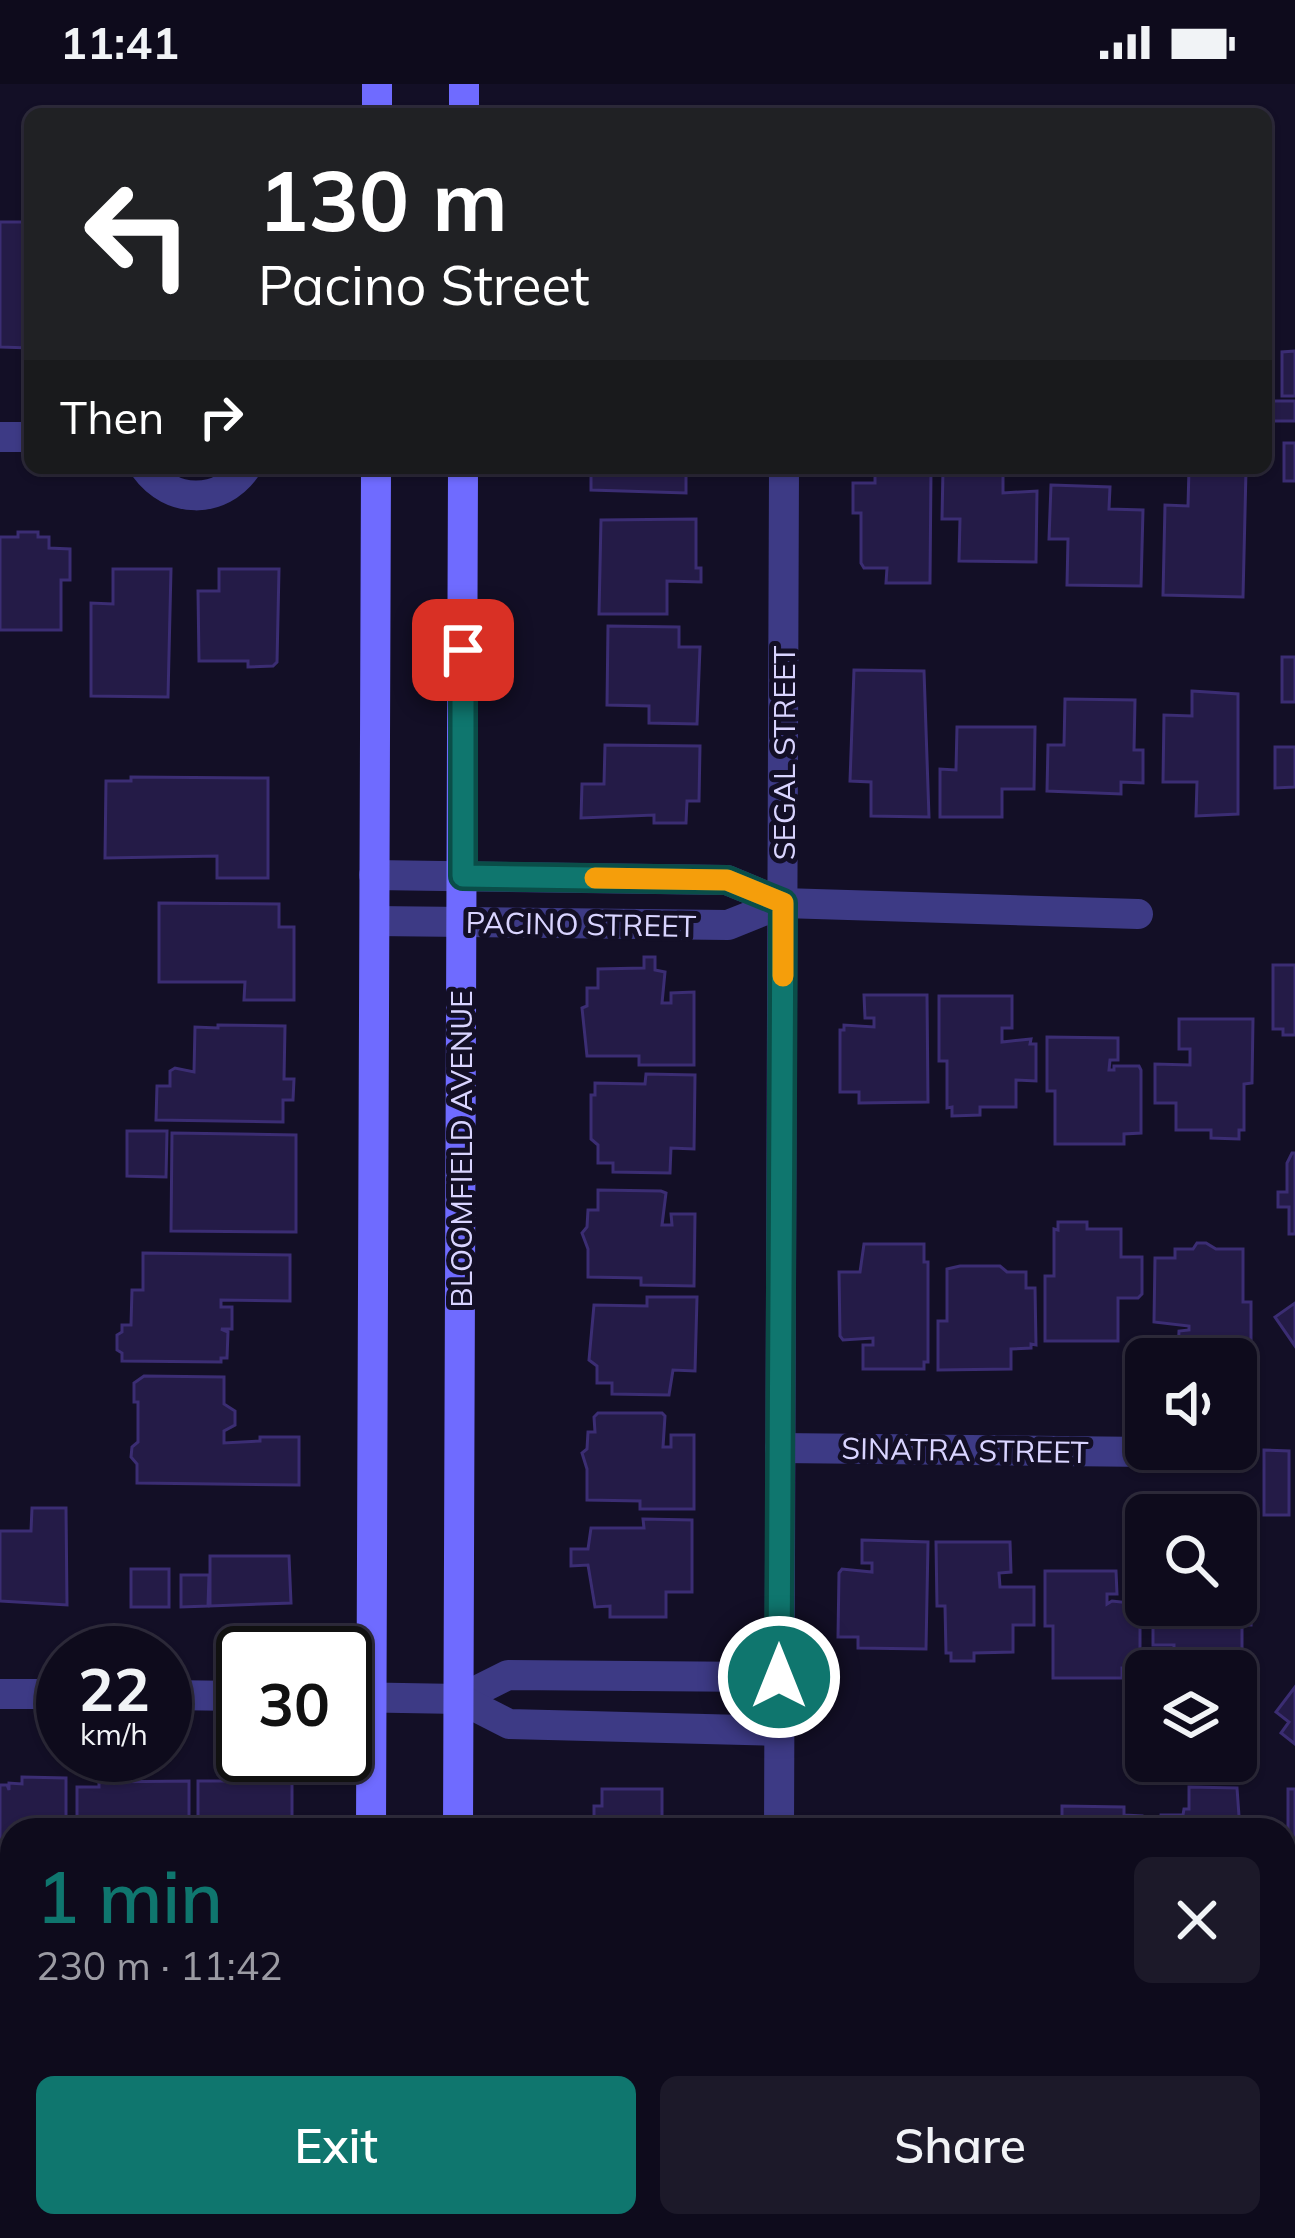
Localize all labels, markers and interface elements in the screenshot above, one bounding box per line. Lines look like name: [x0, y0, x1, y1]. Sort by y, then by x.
text: 11:41: [60, 14, 179, 70]
text: 130 m: [258, 147, 508, 252]
icon: left: [60, 156, 216, 312]
text: Pacino Street: [258, 251, 590, 319]
icon: right: [188, 384, 254, 450]
text: Then: [60, 389, 164, 445]
pin: [412, 599, 514, 701]
icon: arrive: [430, 617, 496, 683]
street label: SEGAL STREET: [765, 646, 803, 860]
street label: PACINO STREET: [465, 903, 697, 945]
street label: BLOOMFIELD AVENUE: [442, 990, 480, 1308]
map controls: [1125, 1338, 1257, 1782]
button: sound: [1125, 1338, 1257, 1470]
street label: SINATRA STREET: [841, 1429, 1089, 1471]
button: search: [1125, 1494, 1257, 1626]
position arrow: [716, 1614, 842, 1740]
speed limit sign: 30: [216, 1626, 372, 1782]
button: layers: [1125, 1650, 1257, 1782]
text: 22: [78, 1651, 150, 1726]
text: km/h: [80, 1715, 148, 1753]
text: 1 min: [36, 1851, 223, 1941]
button: close: [1134, 1857, 1260, 1983]
text: 230 m · 11:42: [36, 1941, 282, 1990]
button: Exit: [36, 2076, 636, 2214]
button: Share: [660, 2076, 1260, 2214]

